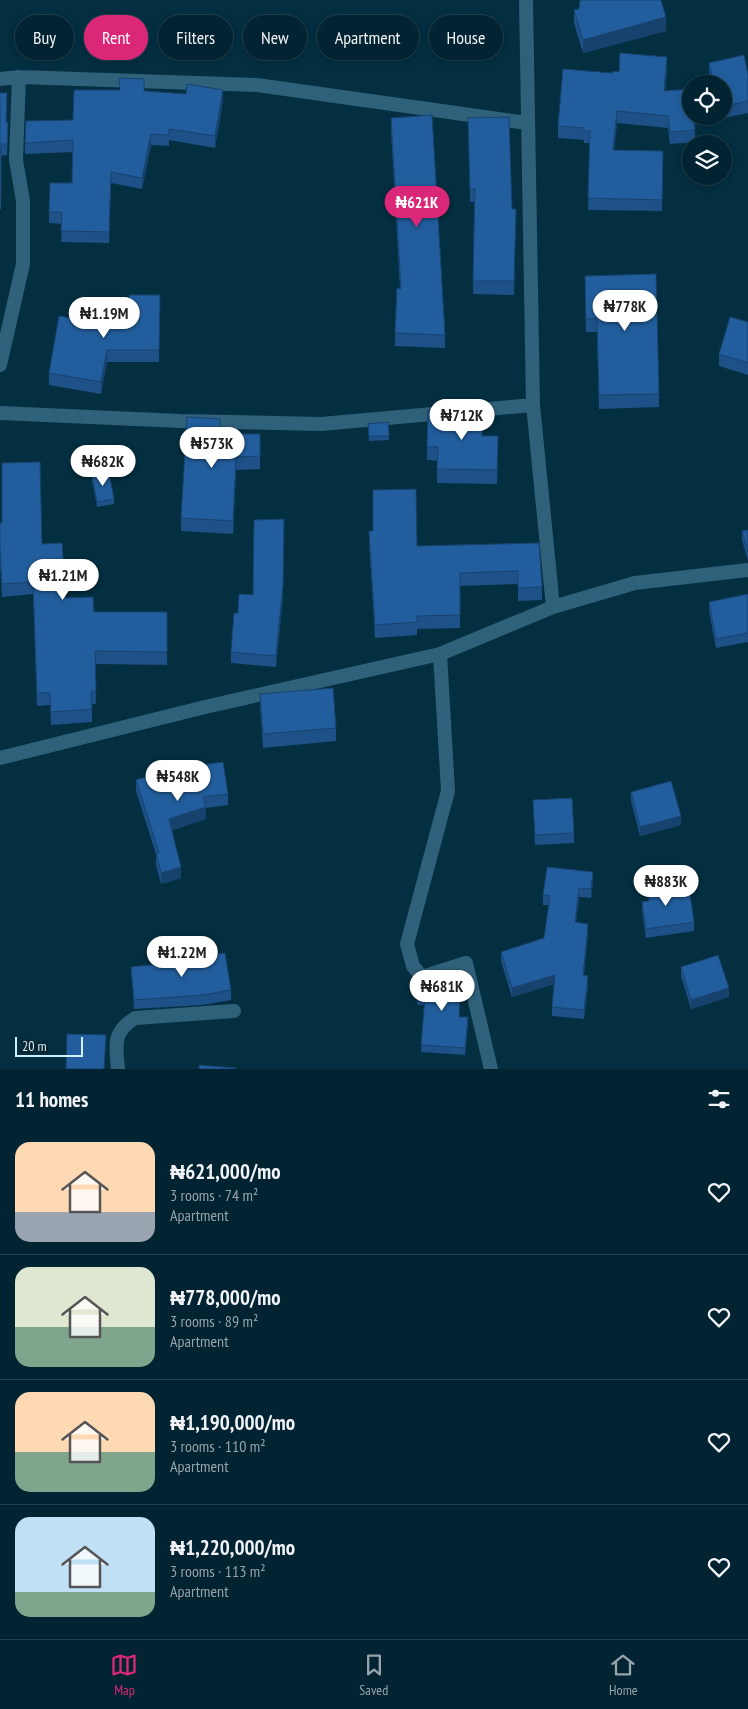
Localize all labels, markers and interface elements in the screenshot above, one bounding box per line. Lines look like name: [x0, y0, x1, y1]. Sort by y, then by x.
chip: Buy: [15, 15, 74, 60]
chip: Rent: [84, 15, 148, 60]
chip: Filters: [158, 15, 233, 60]
chip: New: [243, 15, 307, 60]
chip: Apartment: [317, 15, 419, 60]
chip: House: [429, 15, 503, 60]
map controls: [682, 75, 732, 185]
button: locate: [682, 75, 732, 125]
button: layers: [682, 135, 732, 185]
pin: ₦621K: [382, 186, 452, 228]
text: ₦621K: [396, 192, 438, 212]
pin: ₦778K: [590, 290, 660, 332]
pin: ₦1.19M: [63, 296, 145, 339]
text: ₦778K: [604, 296, 646, 316]
text: ₦1.19M: [80, 303, 128, 323]
pin: ₦712K: [427, 398, 497, 441]
text: ₦712K: [441, 405, 483, 425]
pin: ₦573K: [177, 426, 247, 469]
text: ₦573K: [191, 433, 233, 453]
pin: ₦682K: [68, 444, 138, 487]
text: ₦682K: [82, 451, 124, 471]
pin: ₦1.21M: [22, 558, 104, 601]
text: ₦1.21M: [39, 565, 87, 585]
pin: ₦548K: [143, 760, 213, 802]
text: ₦548K: [157, 766, 199, 786]
pin: ₦883K: [631, 864, 701, 907]
text: ₦883K: [645, 871, 687, 891]
pin: ₦1.22M: [141, 936, 223, 978]
text: ₦1.22M: [158, 942, 206, 962]
pin: ₦681K: [407, 970, 477, 1012]
text: ₦681K: [421, 976, 463, 996]
scale bar: [15, 1034, 82, 1057]
text: 20 m: [22, 1037, 47, 1055]
icon: filters: [705, 1085, 733, 1113]
text: 11 homes: [15, 1086, 88, 1113]
text: ₦621,000/mo: [170, 1158, 281, 1185]
icon: home: [55, 1162, 115, 1222]
icon: heart: [705, 1178, 733, 1206]
text: 3 rooms · 74 m²: [170, 1185, 258, 1205]
text: Apartment: [170, 1205, 229, 1225]
text: ₦778,000/mo: [170, 1284, 281, 1311]
icon: home: [55, 1287, 115, 1347]
icon: heart: [705, 1303, 733, 1331]
text: 3 rooms · 89 m²: [170, 1311, 258, 1331]
text: Apartment: [170, 1331, 229, 1351]
text: ₦1,190,000/mo: [170, 1409, 295, 1436]
icon: home: [55, 1412, 115, 1472]
icon: heart: [705, 1428, 733, 1456]
text: 3 rooms · 110 m²: [170, 1436, 266, 1456]
text: Apartment: [170, 1456, 229, 1476]
text: ₦1,220,000/mo: [170, 1534, 295, 1561]
icon: home: [55, 1537, 115, 1597]
icon: heart: [705, 1553, 733, 1581]
text: 3 rooms · 113 m²: [170, 1561, 266, 1581]
text: Apartment: [170, 1581, 229, 1601]
tab: Map: [110, 1651, 138, 1699]
tab: Saved: [359, 1651, 388, 1699]
tab: Home: [609, 1651, 638, 1699]

